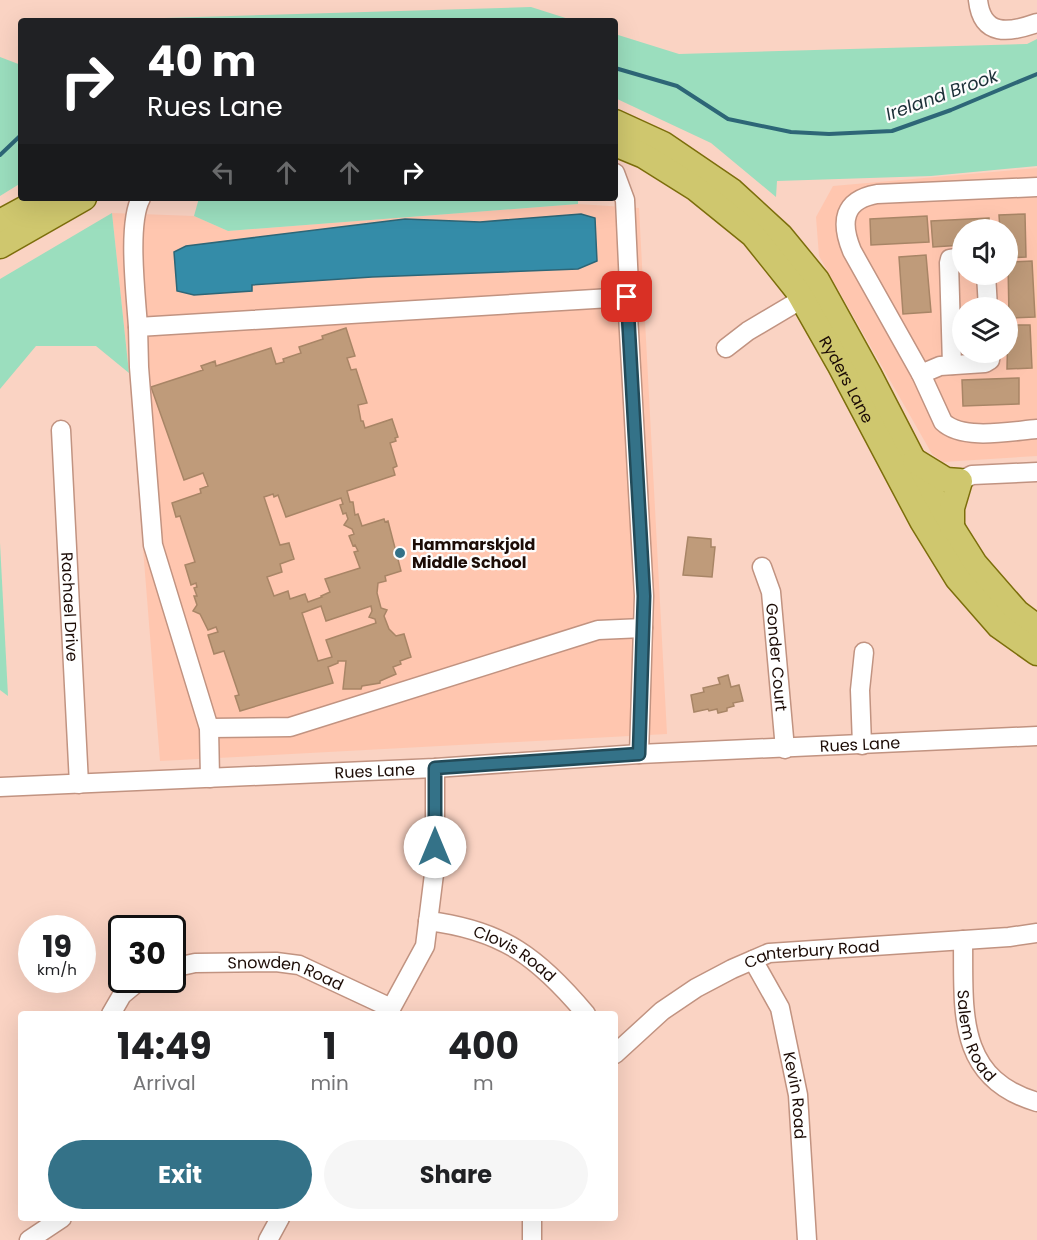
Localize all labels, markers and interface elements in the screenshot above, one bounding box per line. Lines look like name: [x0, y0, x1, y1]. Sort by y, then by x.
text: 40 m: [147, 32, 256, 91]
icon: right: [48, 42, 126, 120]
water label: Ireland Brook: [882, 62, 1002, 126]
text: Rues Lane: [147, 88, 283, 125]
icon: left: [207, 156, 240, 189]
icon: ahead: [270, 156, 303, 189]
icon: ahead: [333, 156, 366, 189]
icon: right: [396, 156, 429, 189]
map controls: [952, 219, 1018, 363]
button: sound: [952, 219, 1018, 285]
pin: [601, 271, 652, 322]
icon: arrive: [610, 280, 643, 313]
button: layers: [952, 297, 1018, 363]
street label: Ryders Lane: [813, 332, 879, 427]
place label: Hammarskjold Middle School: [412, 533, 535, 574]
marker: Hammarskjold Middle School: [393, 546, 407, 560]
street label: Rachael Drive: [55, 551, 84, 662]
street label: Gonder Court: [760, 602, 793, 712]
street label: Rues Lane: [819, 731, 901, 758]
street label: Rues Lane: [334, 758, 415, 784]
position arrow: [403, 815, 467, 879]
speed limit sign: 30: [108, 915, 186, 993]
street label: Clovis Road: [470, 920, 561, 987]
text: 19: [42, 925, 72, 968]
street label: Canterbury Road: [740, 935, 880, 974]
street label: Snowden Road: [227, 951, 347, 996]
text: km/h: [37, 959, 77, 980]
street label: Salem Road: [951, 989, 1001, 1087]
text: 14:49: [117, 1021, 212, 1072]
text: 1: [323, 1021, 336, 1072]
text: 400: [448, 1021, 519, 1072]
street label: Kevin Road: [777, 1049, 812, 1140]
text: Arrival: [133, 1069, 196, 1097]
text: min: [311, 1069, 349, 1097]
text: m: [473, 1069, 494, 1097]
button: Exit: [48, 1140, 312, 1209]
button: Share: [324, 1140, 588, 1209]

